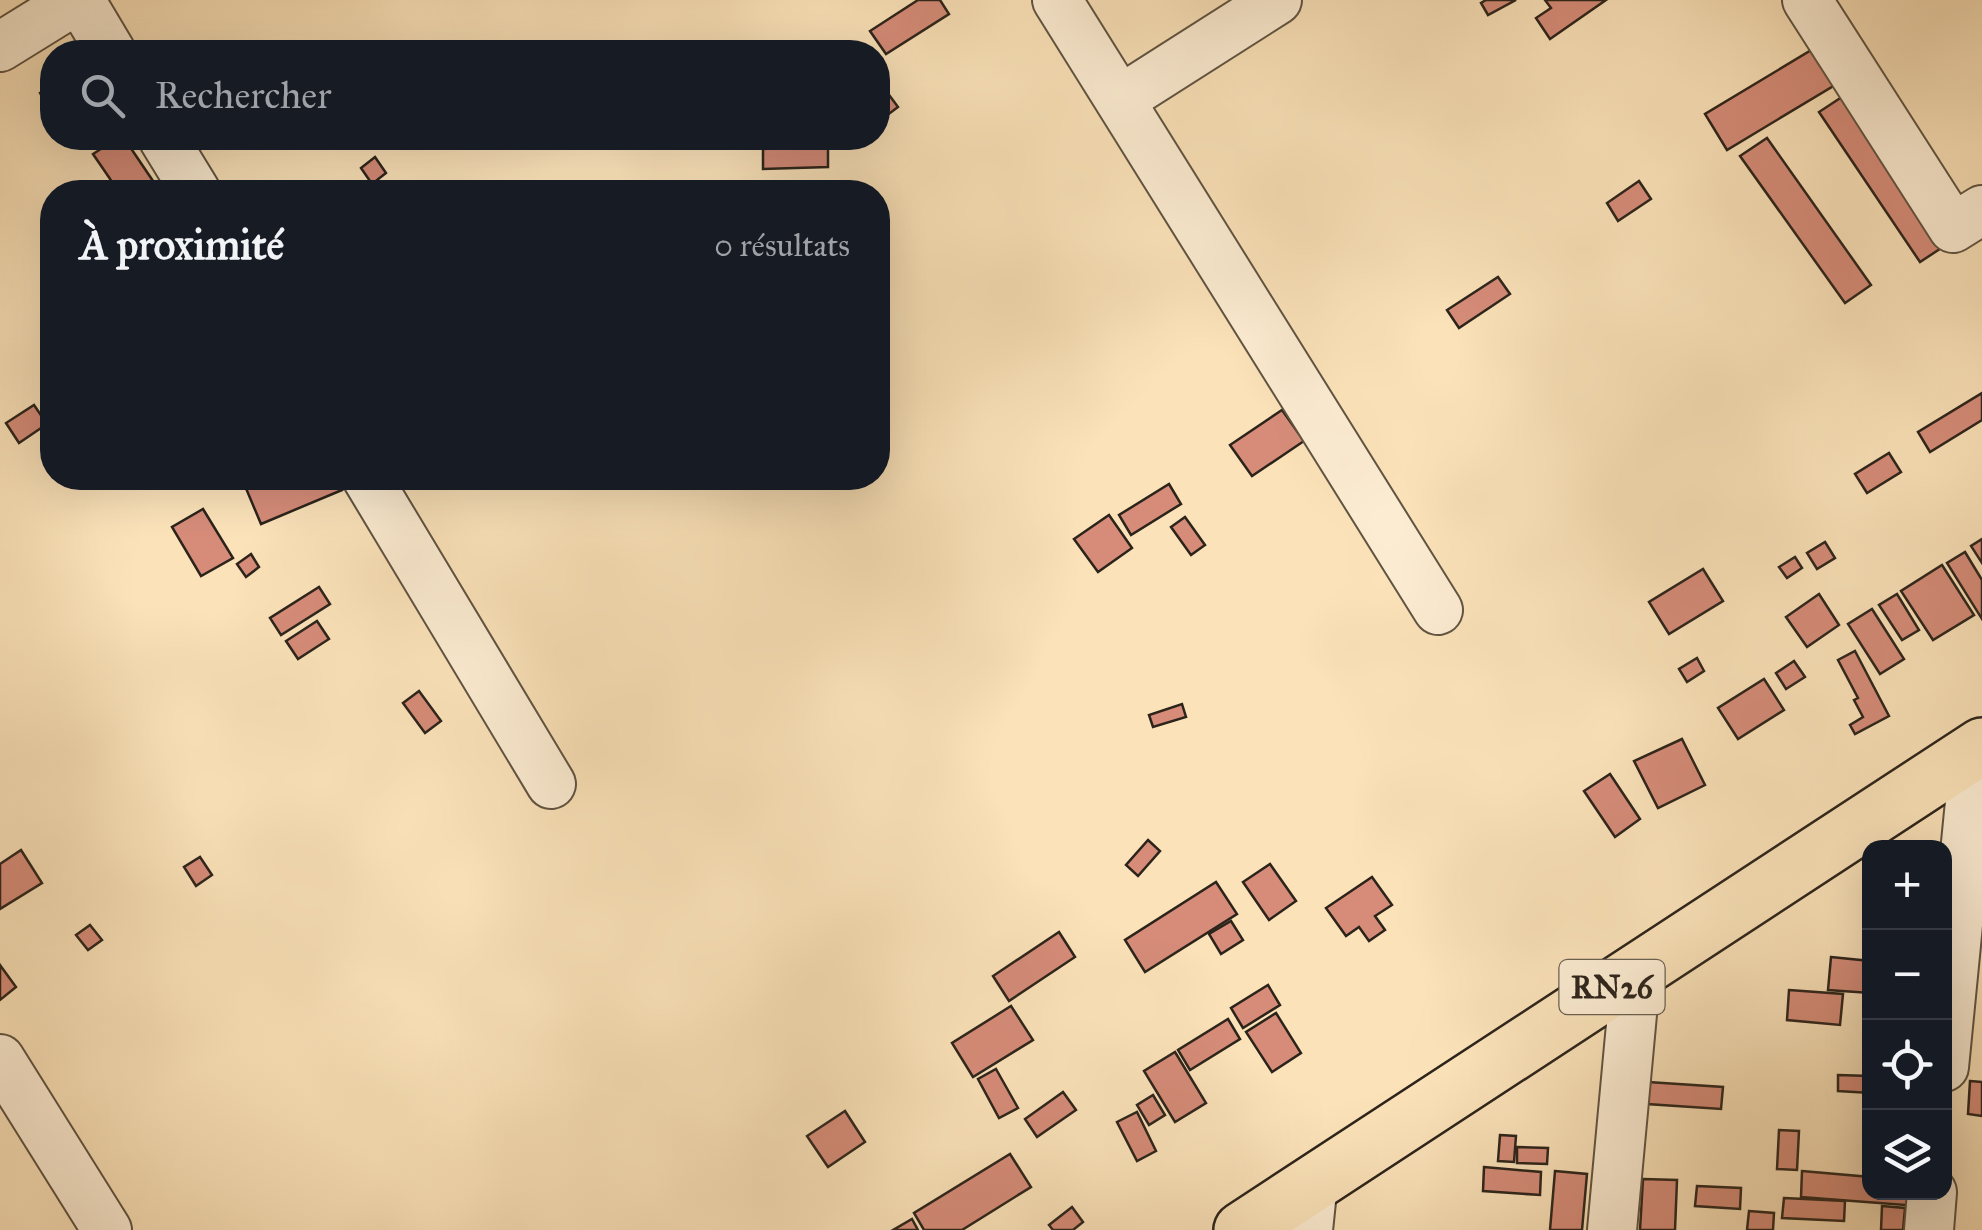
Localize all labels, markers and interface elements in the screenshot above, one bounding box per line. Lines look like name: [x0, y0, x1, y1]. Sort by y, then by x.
search box: [40, 40, 890, 150]
icon: search: [75, 68, 130, 123]
text: Rechercher: [155, 72, 331, 118]
text: À proximité: [80, 219, 284, 271]
text: 0 résultats: [714, 226, 850, 265]
map controls: [1862, 840, 1952, 1200]
button: +: [1862, 840, 1952, 930]
button: −: [1862, 930, 1952, 1020]
road number: RN26: [1560, 960, 1664, 1014]
button: locate: [1862, 1020, 1952, 1110]
button: layers: [1862, 1110, 1952, 1200]

